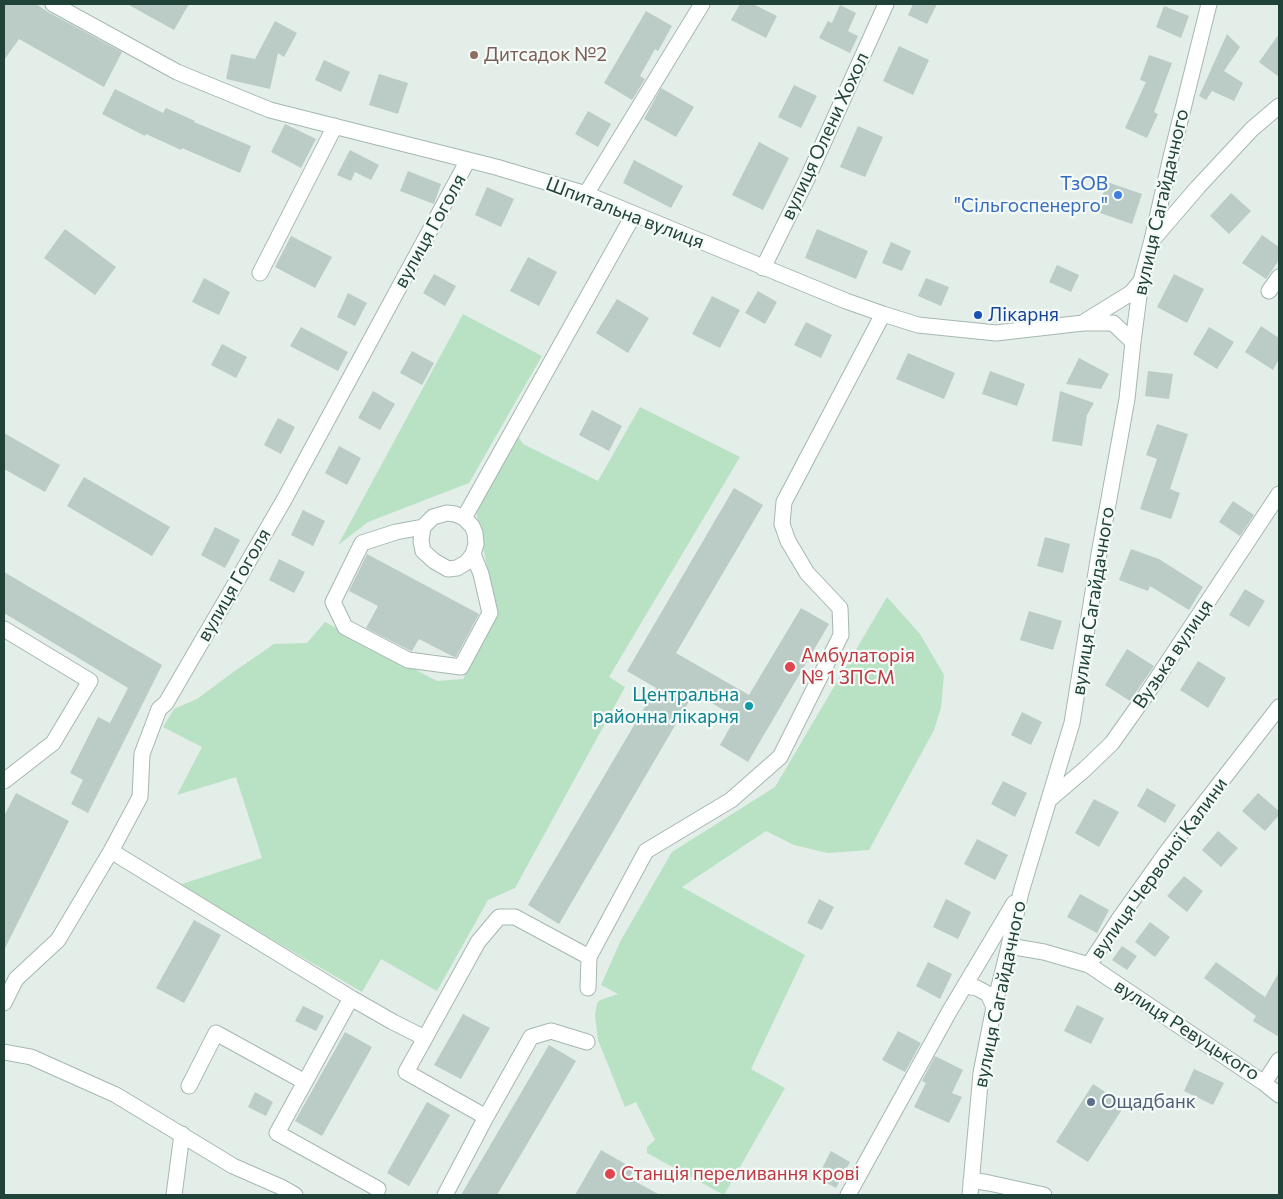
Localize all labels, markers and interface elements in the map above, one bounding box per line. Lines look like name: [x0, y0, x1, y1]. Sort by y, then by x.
place label: Дитсадок №2: [484, 44, 607, 66]
marker: Дитсадок №2: [468, 49, 480, 61]
street label: вулиця Олени Хохол: [776, 49, 874, 223]
street label: вулиця Сагайдачного: [1128, 107, 1194, 297]
street label: вулиця Гоголя: [389, 170, 471, 292]
street label: Шпитальна вулиця: [543, 172, 707, 254]
place label: ТзОВ "Сільгоспенерго": [954, 173, 1108, 217]
marker: ТзОВ "Сільгоспенерго": [1112, 189, 1124, 201]
place label: Лікарня: [988, 304, 1059, 326]
marker: Лікарня: [972, 309, 984, 321]
street label: вулиця Сагайдачного: [1067, 505, 1119, 697]
street label: вулиця Гоголя: [192, 524, 276, 646]
street label: Вузька вулиця: [1128, 595, 1218, 713]
place label: Амбулаторія № 1 ЗПСМ: [801, 645, 915, 689]
marker: Амбулаторія № 1 ЗПСМ: [783, 660, 797, 674]
place label: Центральна районна лікарня: [593, 684, 739, 728]
marker: Центральна районна лікарня: [743, 700, 755, 712]
street label: вулиця Червоної Калини: [1086, 773, 1232, 963]
street label: вулиця Сагайдачного: [969, 898, 1031, 1090]
street label: вулиця Ревуцького: [1110, 975, 1264, 1085]
place label: Ощадбанк: [1101, 1091, 1196, 1113]
marker: Ощадбанк: [1085, 1096, 1097, 1108]
place label: Станція переливання крові: [621, 1163, 860, 1185]
marker: Станція переливання крові: [603, 1167, 617, 1181]

